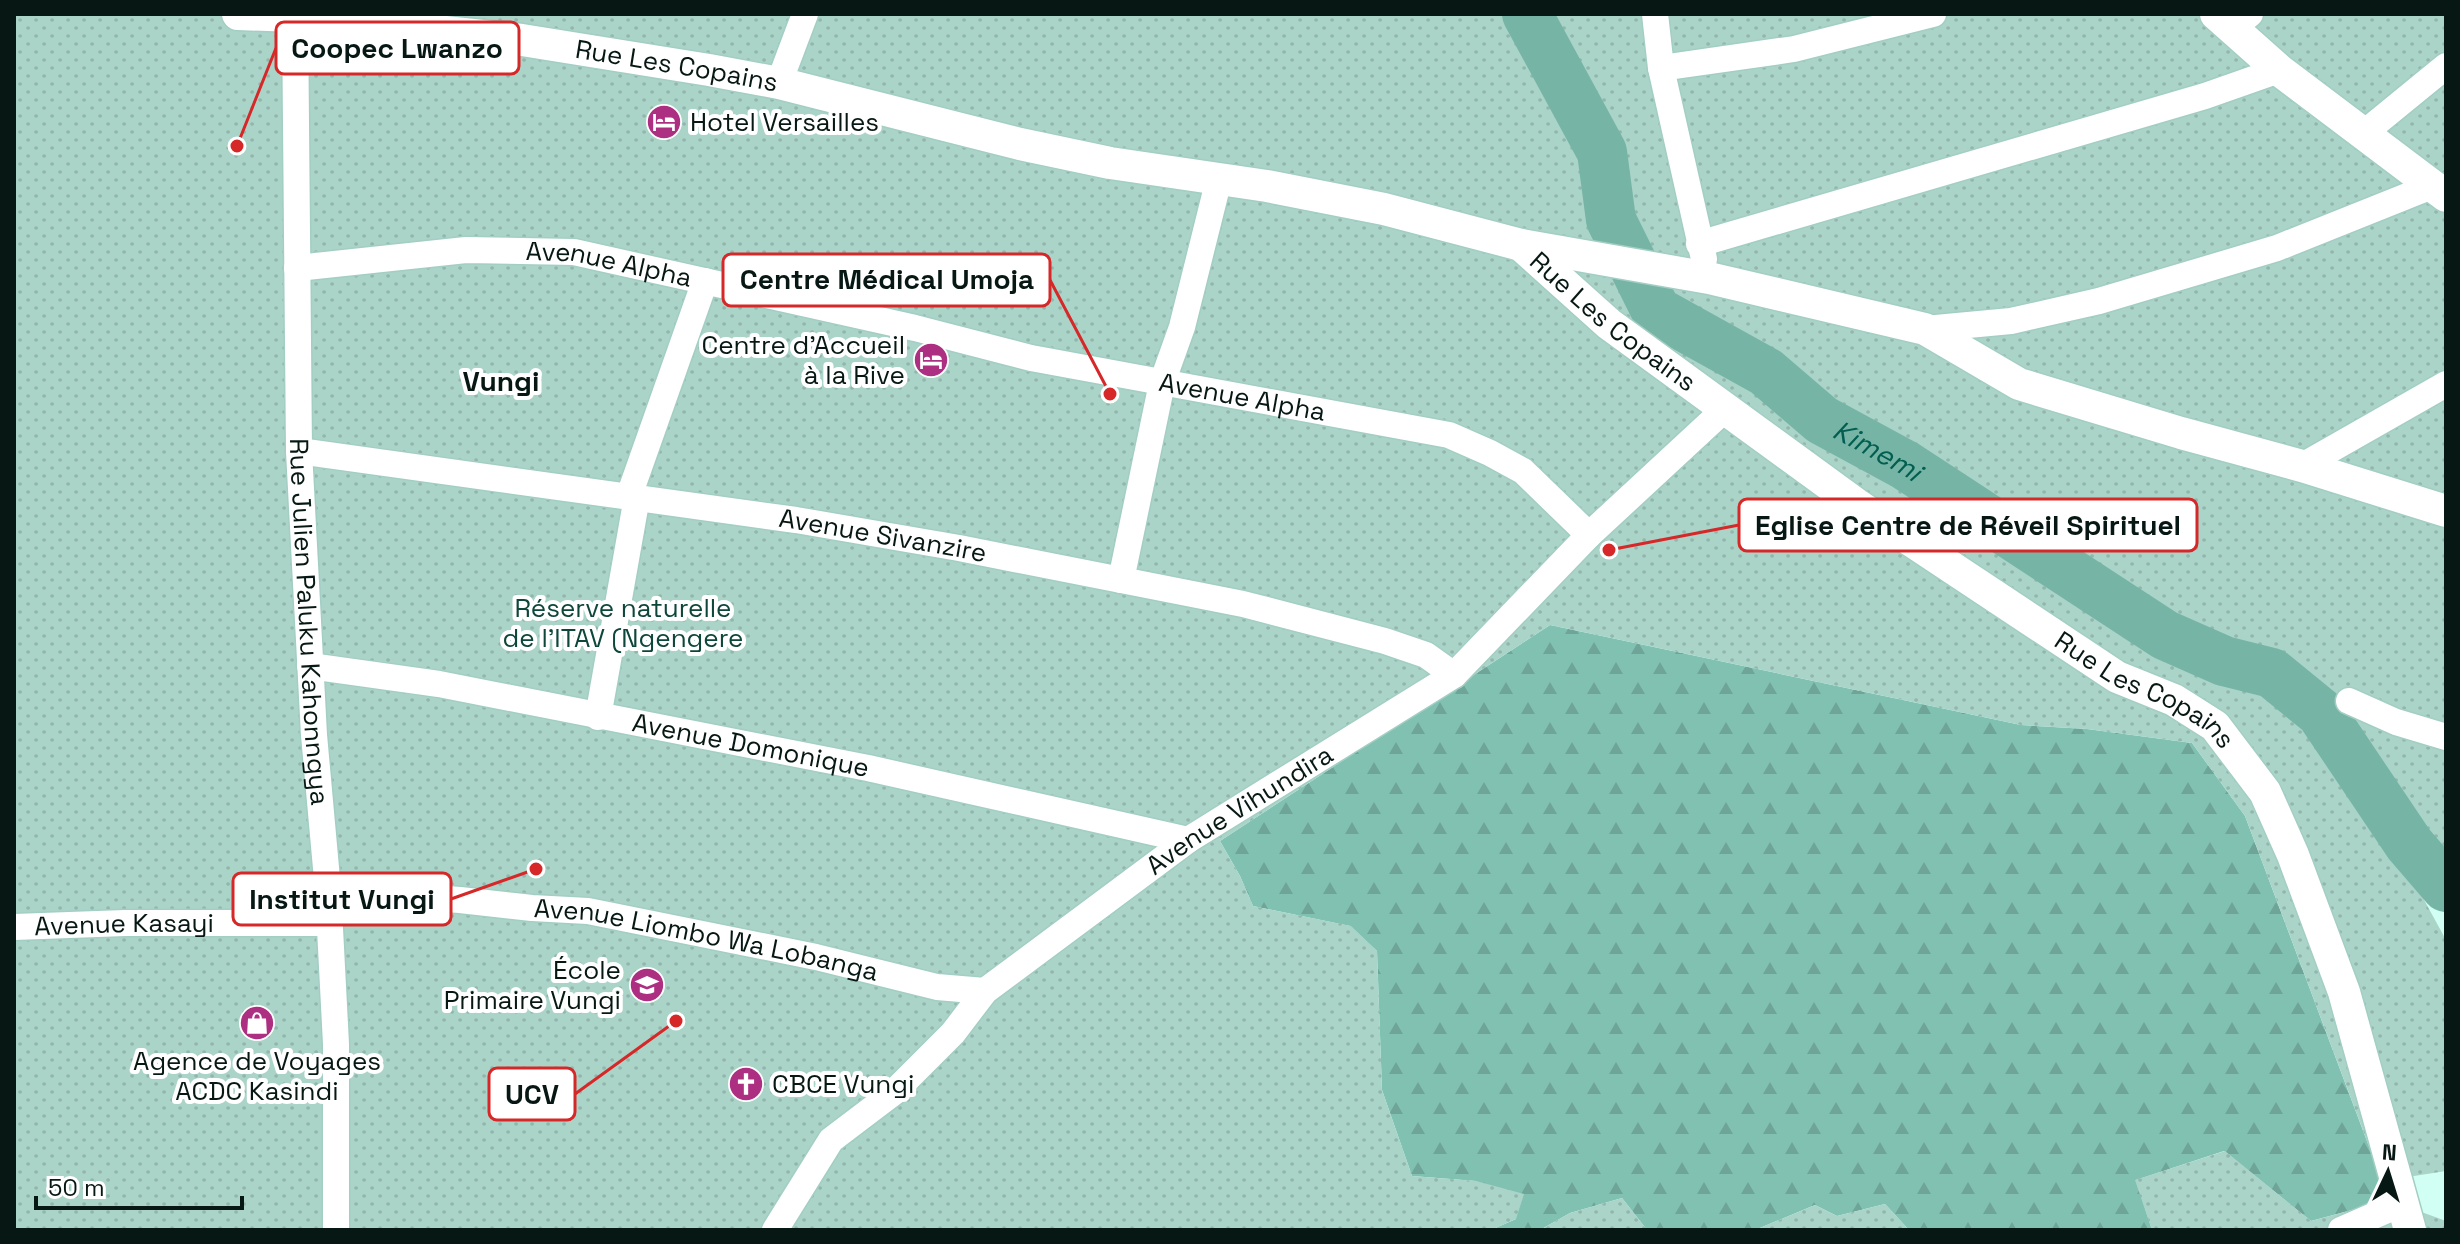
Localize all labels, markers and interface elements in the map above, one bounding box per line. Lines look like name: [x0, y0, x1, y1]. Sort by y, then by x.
callout: Coopec Lwanzo: [276, 22, 519, 74]
text: Coopec Lwanzo: [291, 30, 503, 66]
street label: Rue Les Copains: [573, 32, 781, 99]
hotel icon: Hotel Versailles: [645, 103, 683, 141]
place label: Hotel Versailles: [690, 105, 879, 139]
street label: Avenue Alpha: [525, 234, 695, 295]
street label: Rue Les Copains: [1523, 244, 1703, 399]
callout: Centre Médical Umoja: [723, 254, 1050, 306]
text: Centre Médical Umoja: [740, 261, 1034, 297]
place label: Centre d'Accueil à la Rive: [701, 328, 905, 392]
hotel icon: Centre d'Accueil à la Rive: [912, 341, 950, 379]
district label: Vungi: [463, 363, 539, 399]
street label: Avenue Alpha: [1156, 365, 1328, 429]
water label: Kimemi: [1827, 412, 1931, 491]
street label: Rue Julien Paluku Kahonngya: [282, 438, 337, 807]
callout: Eglise Centre de Réveil Spirituel: [1739, 499, 2197, 551]
street label: Avenue Sivanzire: [777, 501, 990, 570]
text: Eglise Centre de Réveil Spirituel: [1755, 507, 2181, 543]
park label: Réserve naturelle de l'ITAV (Ngengere: [503, 591, 743, 655]
street label: Rue Les Copains: [2048, 623, 2243, 755]
street label: Avenue Domonique: [629, 705, 872, 785]
street label: Avenue Vihundira: [1139, 737, 1339, 882]
callout: Institut Vungi: [233, 873, 451, 925]
text: Institut Vungi: [249, 881, 435, 917]
street label: Avenue Liombo Wa Lobanga: [533, 891, 882, 989]
street label: Avenue Kasayi: [33, 906, 214, 943]
place label: École Primaire Vungi: [444, 953, 621, 1017]
school or university icon: École Primaire Vungi: [628, 966, 666, 1004]
shop icon: Agence de Voyages ACDC Kasindi: [238, 1004, 276, 1042]
place label: Agence de Voyages ACDC Kasindi: [133, 1044, 381, 1108]
church icon: CBCE Vungi: [727, 1065, 765, 1103]
place label: CBCE Vungi: [772, 1067, 914, 1101]
callout: UCV: [489, 1068, 575, 1120]
text: UCV: [505, 1076, 559, 1112]
north arrow: [2348, 1132, 2428, 1212]
text: N: [2381, 1138, 2398, 1167]
scale bar: [36, 1160, 242, 1210]
text: 50 m: [48, 1172, 105, 1203]

